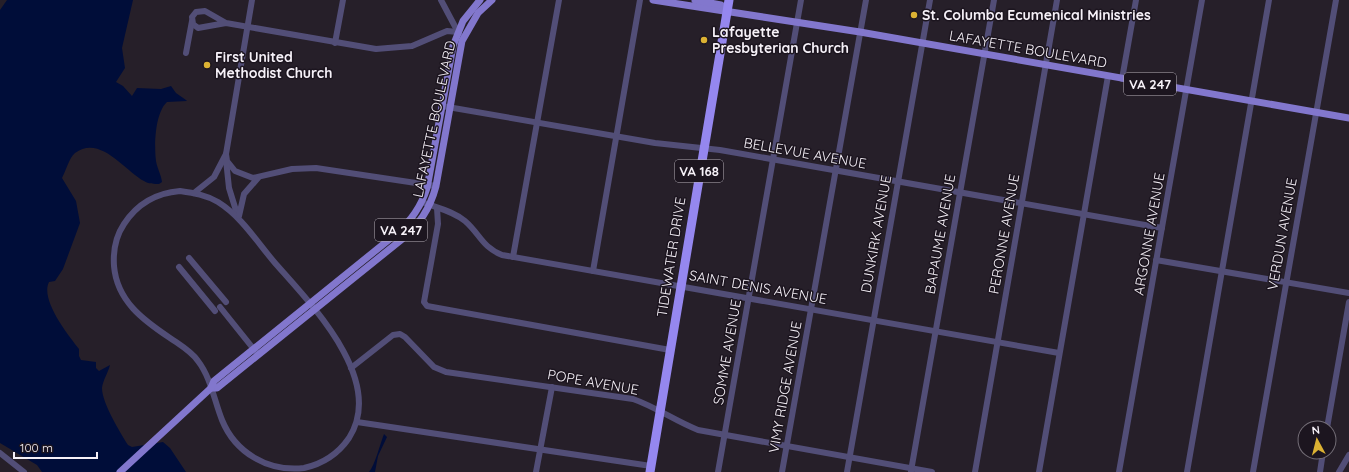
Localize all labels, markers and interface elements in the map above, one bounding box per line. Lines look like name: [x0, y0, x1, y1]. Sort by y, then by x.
place label: St. Columba Ecumenical Ministries: [922, 6, 1151, 24]
marker: St. Columba Ecumenical Ministries: [909, 10, 919, 20]
place label: Lafayette Presbyterian Church: [712, 23, 849, 57]
street label: LAFAYETTE BOULEVARD: [948, 26, 1108, 72]
marker: Lafayette Presbyterian Church: [699, 35, 709, 45]
street label: LAFAYETTE BOULEVARD: [409, 39, 459, 199]
place label: First United Methodist Church: [215, 48, 332, 82]
marker: First United Methodist Church: [202, 60, 212, 70]
road number: VA 247: [1124, 73, 1176, 95]
street label: BELLEVUE AVENUE: [742, 133, 868, 173]
road number: VA 168: [675, 160, 723, 182]
street label: ARGONNE AVENUE: [1129, 171, 1169, 297]
street label: BAPAUME AVENUE: [921, 173, 959, 295]
street label: PERONNE AVENUE: [985, 173, 1023, 295]
street label: DUNKIRK AVENUE: [857, 174, 895, 294]
street label: VERDUN AVENUE: [1263, 176, 1301, 292]
street label: TIDEWATER DRIVE: [653, 196, 689, 318]
road number: VA 247: [375, 219, 427, 241]
street label: SAINT DENIS AVENUE: [688, 266, 828, 308]
street label: SOMME AVENUE: [709, 298, 745, 406]
street label: VIMY RIDGE AVENUE: [765, 320, 805, 454]
street label: POPE AVENUE: [546, 365, 640, 399]
north arrow: [1297, 420, 1337, 460]
text: N: [1311, 423, 1321, 438]
scale bar: [14, 434, 97, 460]
text: 100 m: [20, 440, 53, 455]

